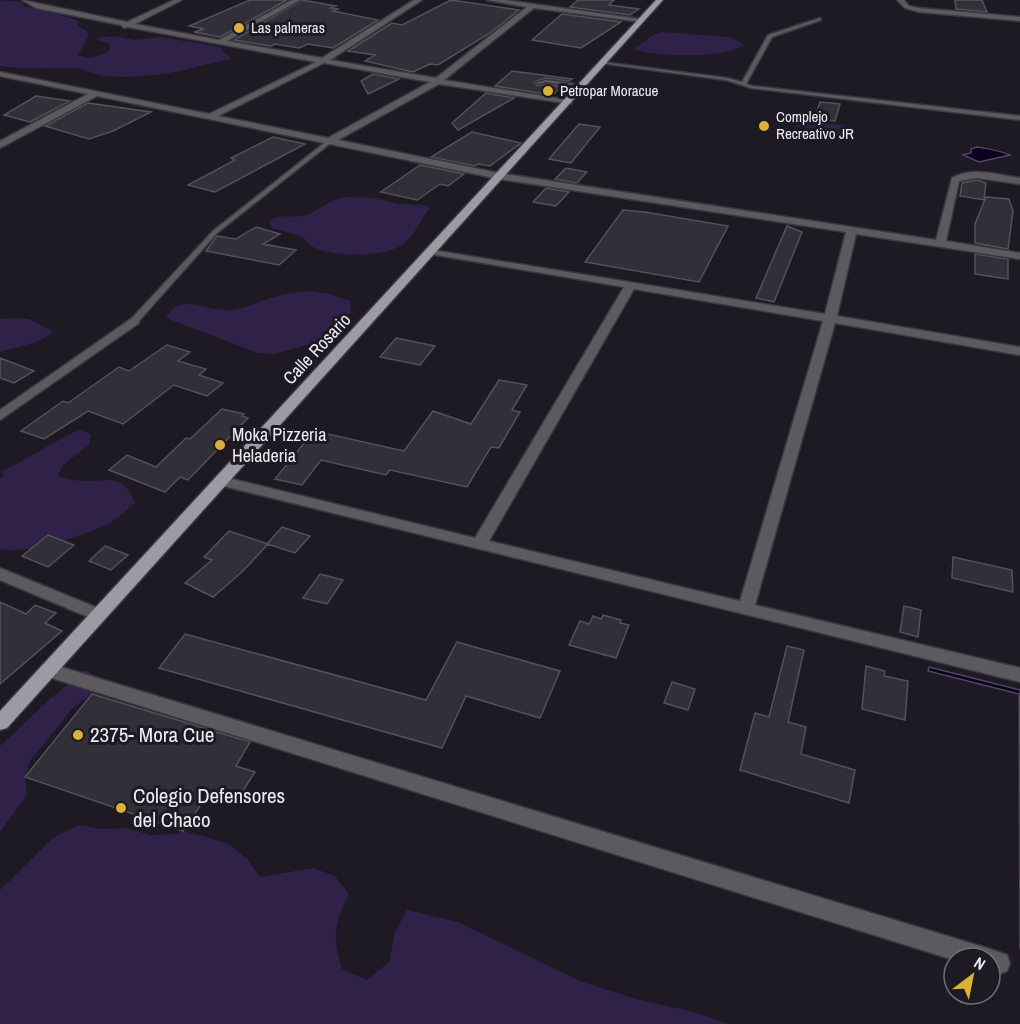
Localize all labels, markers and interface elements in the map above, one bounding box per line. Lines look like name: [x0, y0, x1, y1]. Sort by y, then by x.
place label: Las palmeras: [251, 17, 325, 38]
marker: Las palmeras: [232, 21, 246, 35]
place label: Petropar Moracue: [560, 80, 659, 101]
marker: Petropar Moracue: [541, 84, 555, 98]
place label: Complejo Recreativo JR: [776, 106, 854, 144]
marker: Complejo Recreativo JR: [757, 119, 771, 133]
street label: Calle Rosario: [277, 307, 356, 390]
place label: Moka Pizzeria Heladeria: [232, 422, 326, 468]
marker: Moka Pizzeria Heladeria: [213, 438, 227, 452]
place label: 2375- Mora Cue: [90, 720, 214, 749]
marker: 2375- Mora Cue: [71, 728, 85, 742]
place label: Colegio Defensores del Chaco: [133, 781, 285, 834]
marker: Colegio Defensores del Chaco: [114, 801, 128, 815]
north arrow: [942, 946, 1002, 1006]
text: N: [970, 951, 990, 975]

